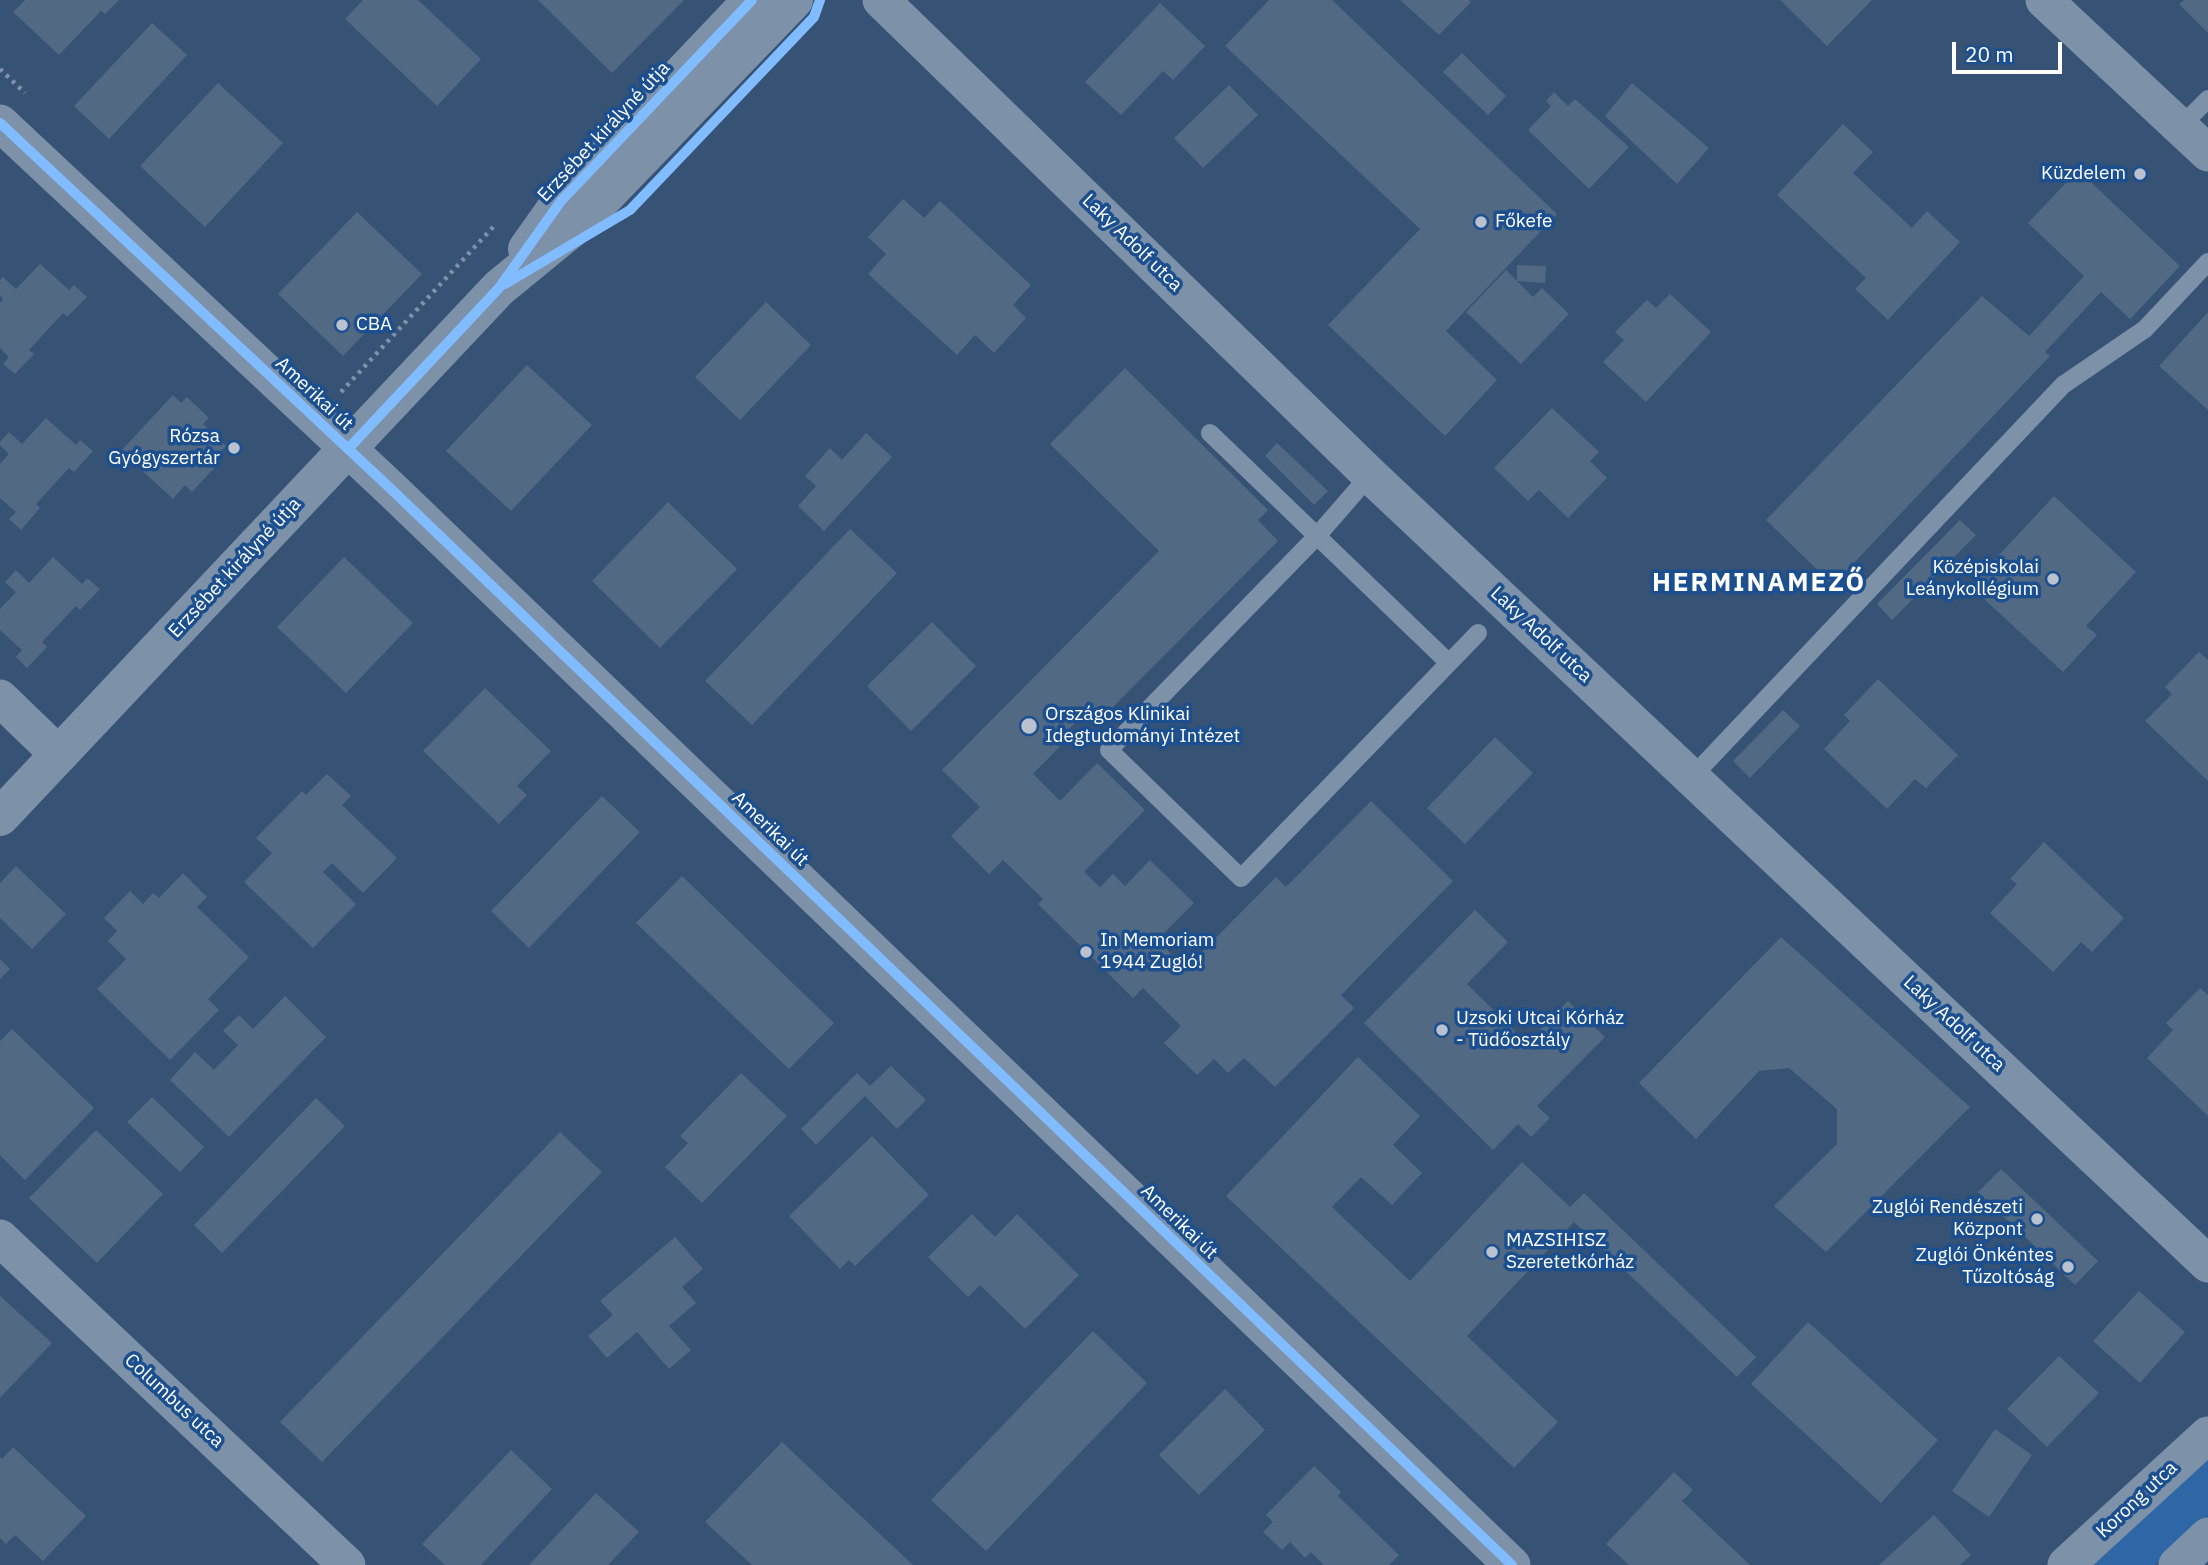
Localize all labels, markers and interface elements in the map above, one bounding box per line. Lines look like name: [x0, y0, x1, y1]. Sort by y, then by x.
scale bar: [1956, 28, 2066, 72]
text: 20 m: [1965, 40, 2014, 68]
street label: Erzsébet királyné útja: [533, 57, 675, 207]
place label: Küzdelem: [2041, 163, 2126, 185]
marker: Küzdelem: [2132, 166, 2148, 182]
street label: Laky Adolf utca: [1077, 190, 1187, 296]
place label: Főkefe: [1495, 211, 1552, 233]
marker: Főkefe: [1473, 214, 1489, 230]
place label: CBA: [356, 314, 392, 336]
marker: CBA: [334, 317, 350, 333]
street label: Amerikai út: [271, 352, 357, 436]
place label: Rózsa Gyógyszertár: [108, 426, 220, 470]
marker: Rózsa Gyógyszertár: [226, 440, 242, 456]
street label: Erzsébet királyné útja: [164, 493, 306, 643]
place label: Középiskolai Leánykollégium: [1906, 557, 2039, 601]
district label: HERMINAMEZŐ: [1653, 567, 1865, 599]
marker: Középiskolai Leánykollégium: [2045, 571, 2061, 587]
street label: Laky Adolf utca: [1486, 582, 1596, 688]
place label: Országos Klinikai Idegtudományi Intézet: [1045, 704, 1240, 748]
marker: Országos Klinikai Idegtudományi Intézet: [1019, 716, 1039, 736]
street label: Amerikai út: [727, 787, 813, 871]
place label: In Memoriam 1944 Zugló!: [1100, 930, 1214, 974]
marker: In Memoriam 1944 Zugló!: [1078, 944, 1094, 960]
street label: Laky Adolf utca: [1899, 971, 2009, 1077]
place label: Uzsoki Utcai Kórház - Tüdőosztály: [1456, 1008, 1624, 1052]
marker: Uzsoki Utcai Kórház - Tüdőosztály: [1434, 1022, 1450, 1038]
street label: Amerikai út: [1136, 1180, 1222, 1264]
place label: Zuglói Rendészeti Központ: [1872, 1197, 2023, 1241]
marker: Zuglói Rendészeti Központ: [2029, 1211, 2045, 1227]
place label: MAZSIHISZ Szeretetkórház: [1506, 1230, 1634, 1274]
marker: MAZSIHISZ Szeretetkórház: [1484, 1244, 1500, 1260]
place label: Zuglói Önkéntes Tűzoltóság: [1916, 1245, 2054, 1289]
marker: Zuglói Önkéntes Tűzoltóság: [2060, 1259, 2076, 1275]
street label: Columbus utca: [120, 1349, 228, 1453]
street label: Korong utca: [2092, 1457, 2182, 1543]

